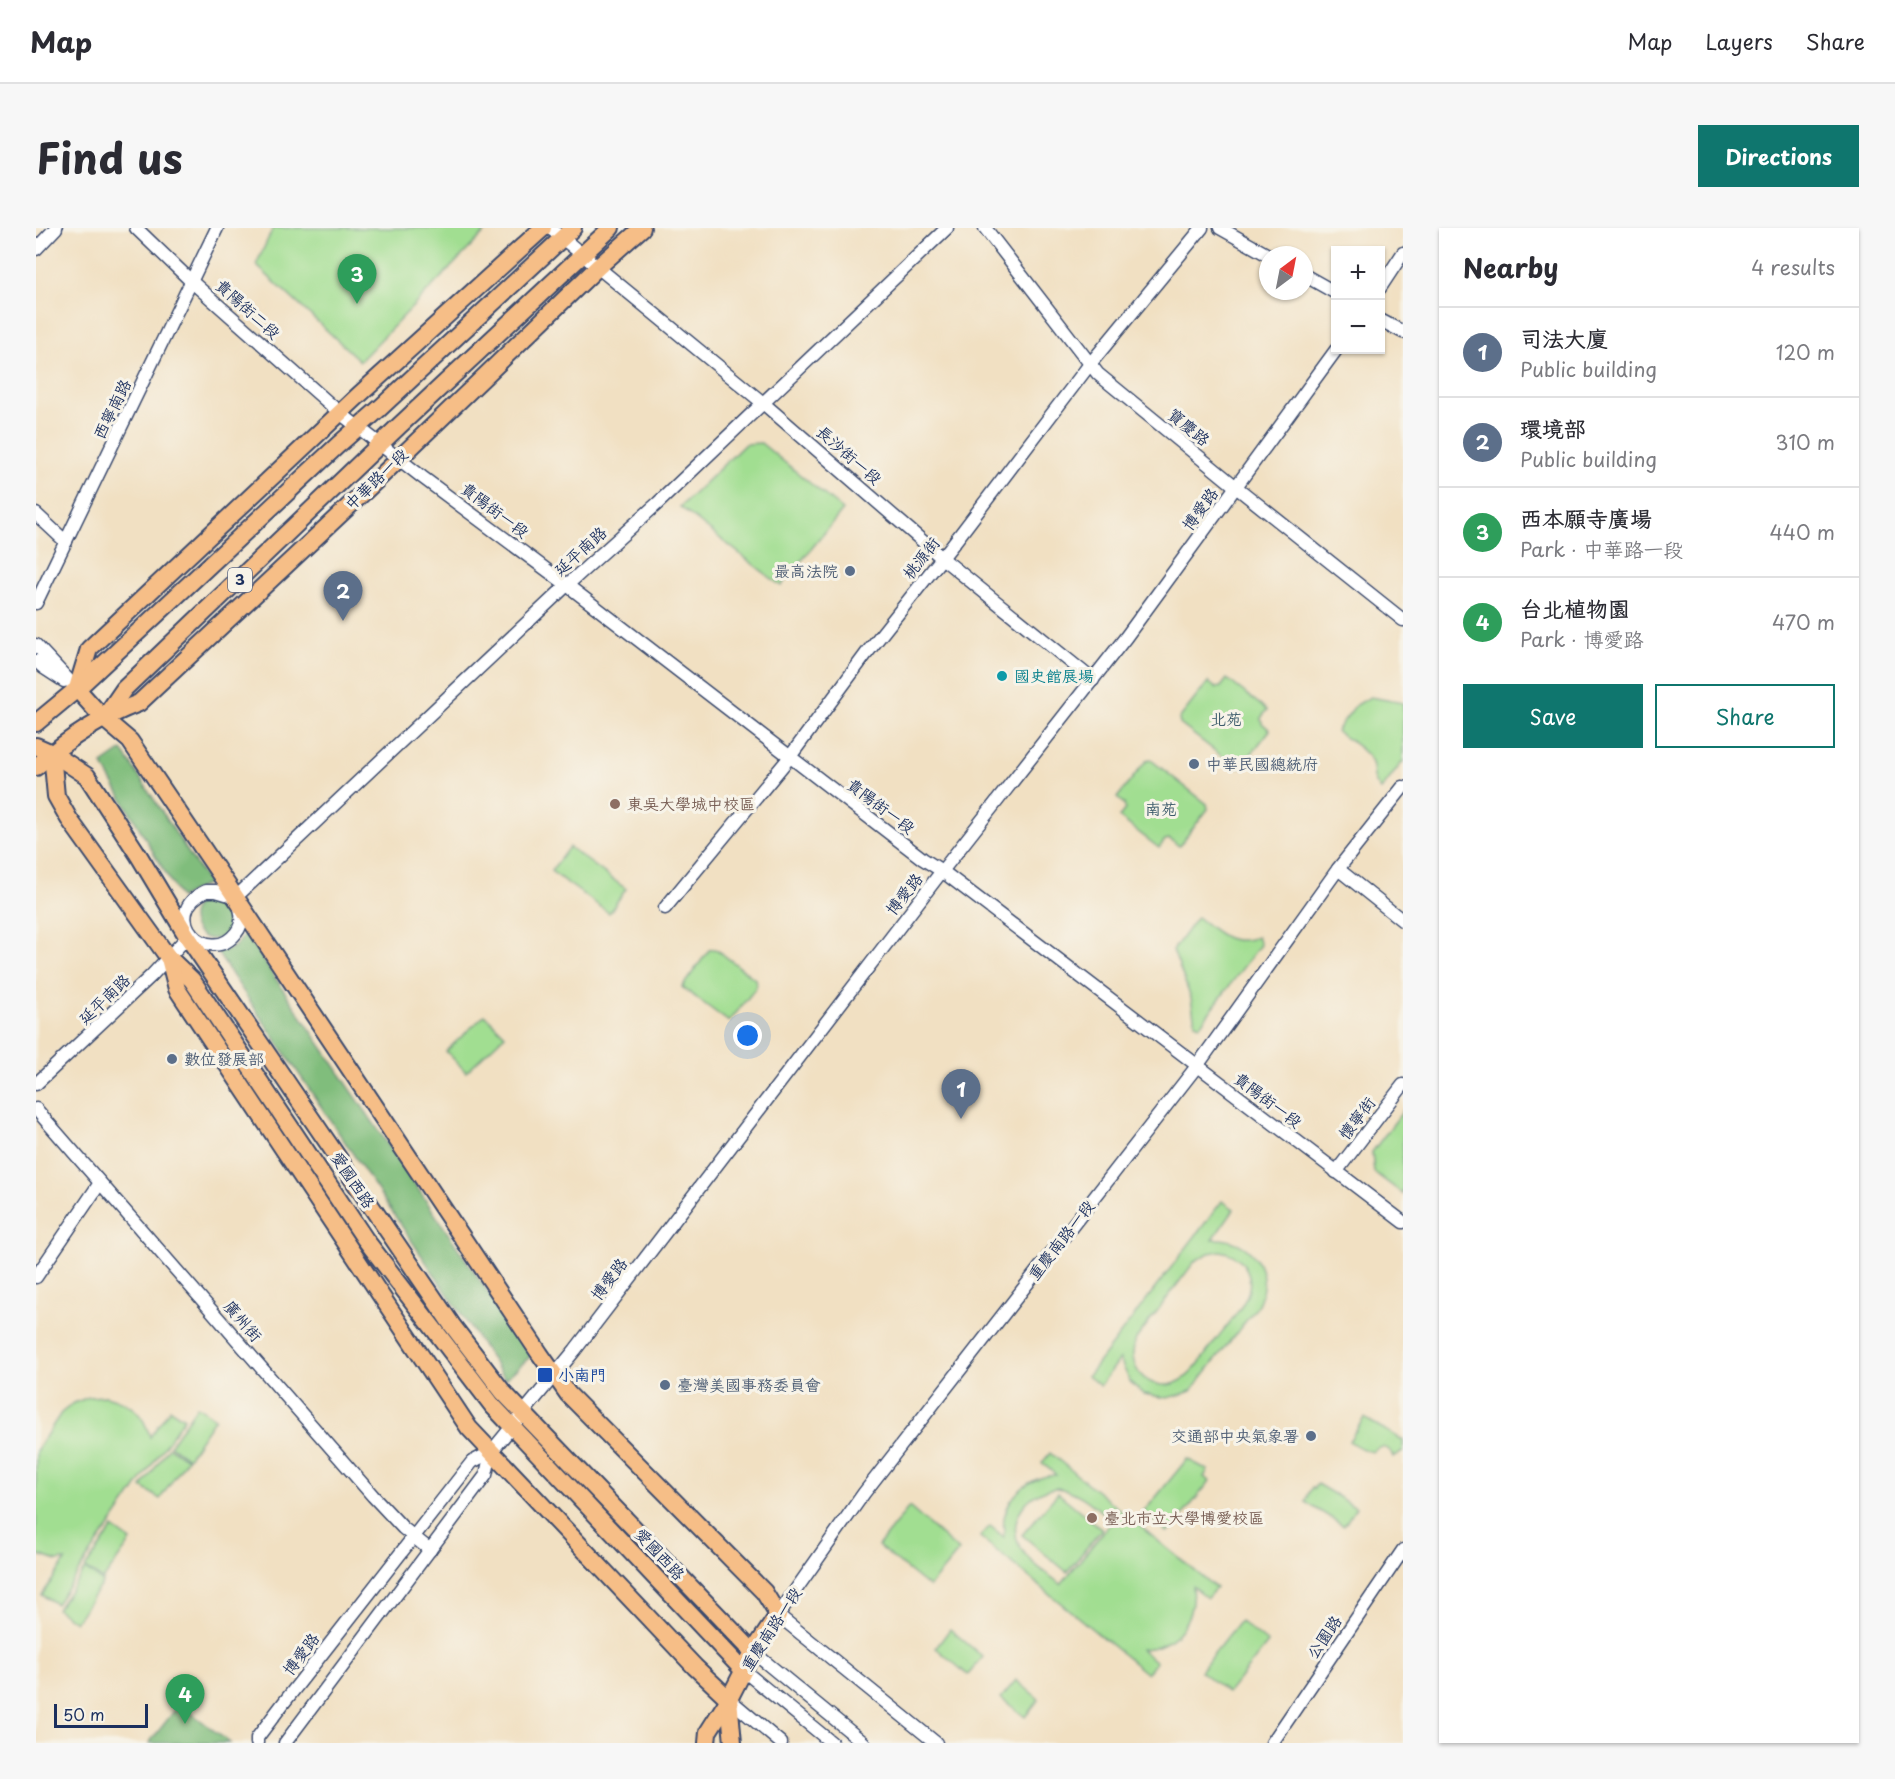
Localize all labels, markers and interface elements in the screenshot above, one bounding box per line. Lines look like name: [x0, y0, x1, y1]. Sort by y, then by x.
text: Map: [30, 20, 92, 63]
text: Map: [1628, 25, 1672, 57]
text: Layers: [1705, 25, 1773, 57]
text: Share: [1806, 25, 1865, 57]
text: Find us: [36, 125, 183, 188]
button: Directions: [1698, 125, 1859, 187]
north arrow: [1259, 246, 1313, 300]
map controls: [1331, 246, 1385, 354]
button: +: [1331, 246, 1385, 300]
text: Nearby: [1463, 248, 1558, 287]
text: 4 results: [1751, 252, 1835, 282]
pin: 3: [338, 254, 376, 304]
street label: 貴陽街二段: [211, 273, 286, 344]
button: −: [1331, 300, 1385, 354]
text: 司法大廈: [1520, 321, 1608, 354]
text: 1: [1478, 337, 1487, 367]
text: 120 m: [1776, 337, 1835, 367]
text: Public building: [1520, 354, 1657, 384]
street label: 西寧南路: [86, 375, 136, 443]
street label: 寶慶路: [1163, 402, 1216, 451]
text: 環境部: [1520, 411, 1586, 444]
street label: 長沙街一段: [812, 419, 888, 490]
text: 2: [1475, 427, 1490, 457]
text: 310 m: [1775, 427, 1835, 457]
street label: 中華路一段: [338, 442, 412, 515]
text: Public building: [1520, 444, 1657, 474]
street label: 貴陽街一段: [456, 476, 535, 543]
street label: 博愛路: [1175, 482, 1223, 535]
text: 西本願寺廣場: [1520, 501, 1652, 534]
text: 3: [1476, 517, 1489, 547]
text: 440 m: [1770, 517, 1835, 547]
street label: 延平南路: [548, 520, 611, 581]
street label: 桃源街: [896, 531, 944, 584]
text: Park · 中華路一段: [1520, 534, 1683, 564]
place label: 最高法院: [774, 558, 838, 582]
marker: 最高法院: [843, 564, 857, 578]
road number: 3: [228, 568, 252, 592]
pin: 2: [324, 572, 362, 621]
text: 台北植物園: [1520, 591, 1630, 624]
text: 4: [1476, 607, 1489, 637]
text: 470 m: [1772, 607, 1835, 637]
text: Park · 博愛路: [1520, 624, 1643, 654]
place label: 國史館展場: [1014, 663, 1094, 687]
marker: 國史館展場: [995, 669, 1009, 683]
button: Save: [1463, 684, 1643, 748]
button: Share: [1655, 684, 1835, 748]
park label: 北苑: [1210, 706, 1242, 730]
place label: 中華民國總統府: [1206, 751, 1318, 775]
marker: 中華民國總統府: [1187, 757, 1201, 771]
street label: 貴陽街一段: [842, 772, 921, 839]
place label: 東吳大學城中校區: [627, 791, 755, 815]
park label: 南苑: [1145, 796, 1177, 820]
marker: 東吳大學城中校區: [608, 797, 622, 811]
street label: 博愛路: [879, 867, 927, 920]
street label: 延平南路: [72, 967, 135, 1029]
your location: [733, 1021, 762, 1050]
place label: 數位發展部: [184, 1046, 264, 1070]
marker: 數位發展部: [165, 1052, 179, 1066]
street label: 貴陽街一段: [1229, 1066, 1308, 1133]
pin: 1: [942, 1070, 980, 1119]
street label: 懷寧街: [1332, 1091, 1380, 1144]
street label: 愛國西路: [326, 1146, 382, 1213]
street label: 重慶南路一段: [1021, 1194, 1099, 1285]
street label: 博愛路: [584, 1252, 632, 1305]
street label: 廣州街: [219, 1294, 269, 1346]
place label: 小南門: [558, 1362, 606, 1386]
marker: 小南門: [536, 1366, 554, 1384]
place label: 臺灣美國事務委員會: [677, 1372, 821, 1396]
marker: 臺灣美國事務委員會: [658, 1378, 672, 1392]
place label: 交通部中央氣象署: [1171, 1423, 1299, 1447]
marker: 交通部中央氣象署: [1304, 1429, 1318, 1443]
place label: 臺北市立大學博愛校區: [1104, 1505, 1264, 1529]
marker: 臺北市立大學博愛校區: [1085, 1511, 1099, 1525]
street label: 愛國西路: [630, 1522, 691, 1585]
street label: 重慶南路一段: [734, 1582, 806, 1675]
street label: 公園路: [1300, 1610, 1347, 1663]
street label: 博愛路: [276, 1627, 324, 1680]
pin: 4: [166, 1674, 204, 1724]
scale bar: [54, 1701, 148, 1728]
text: 50 m: [63, 1702, 104, 1726]

